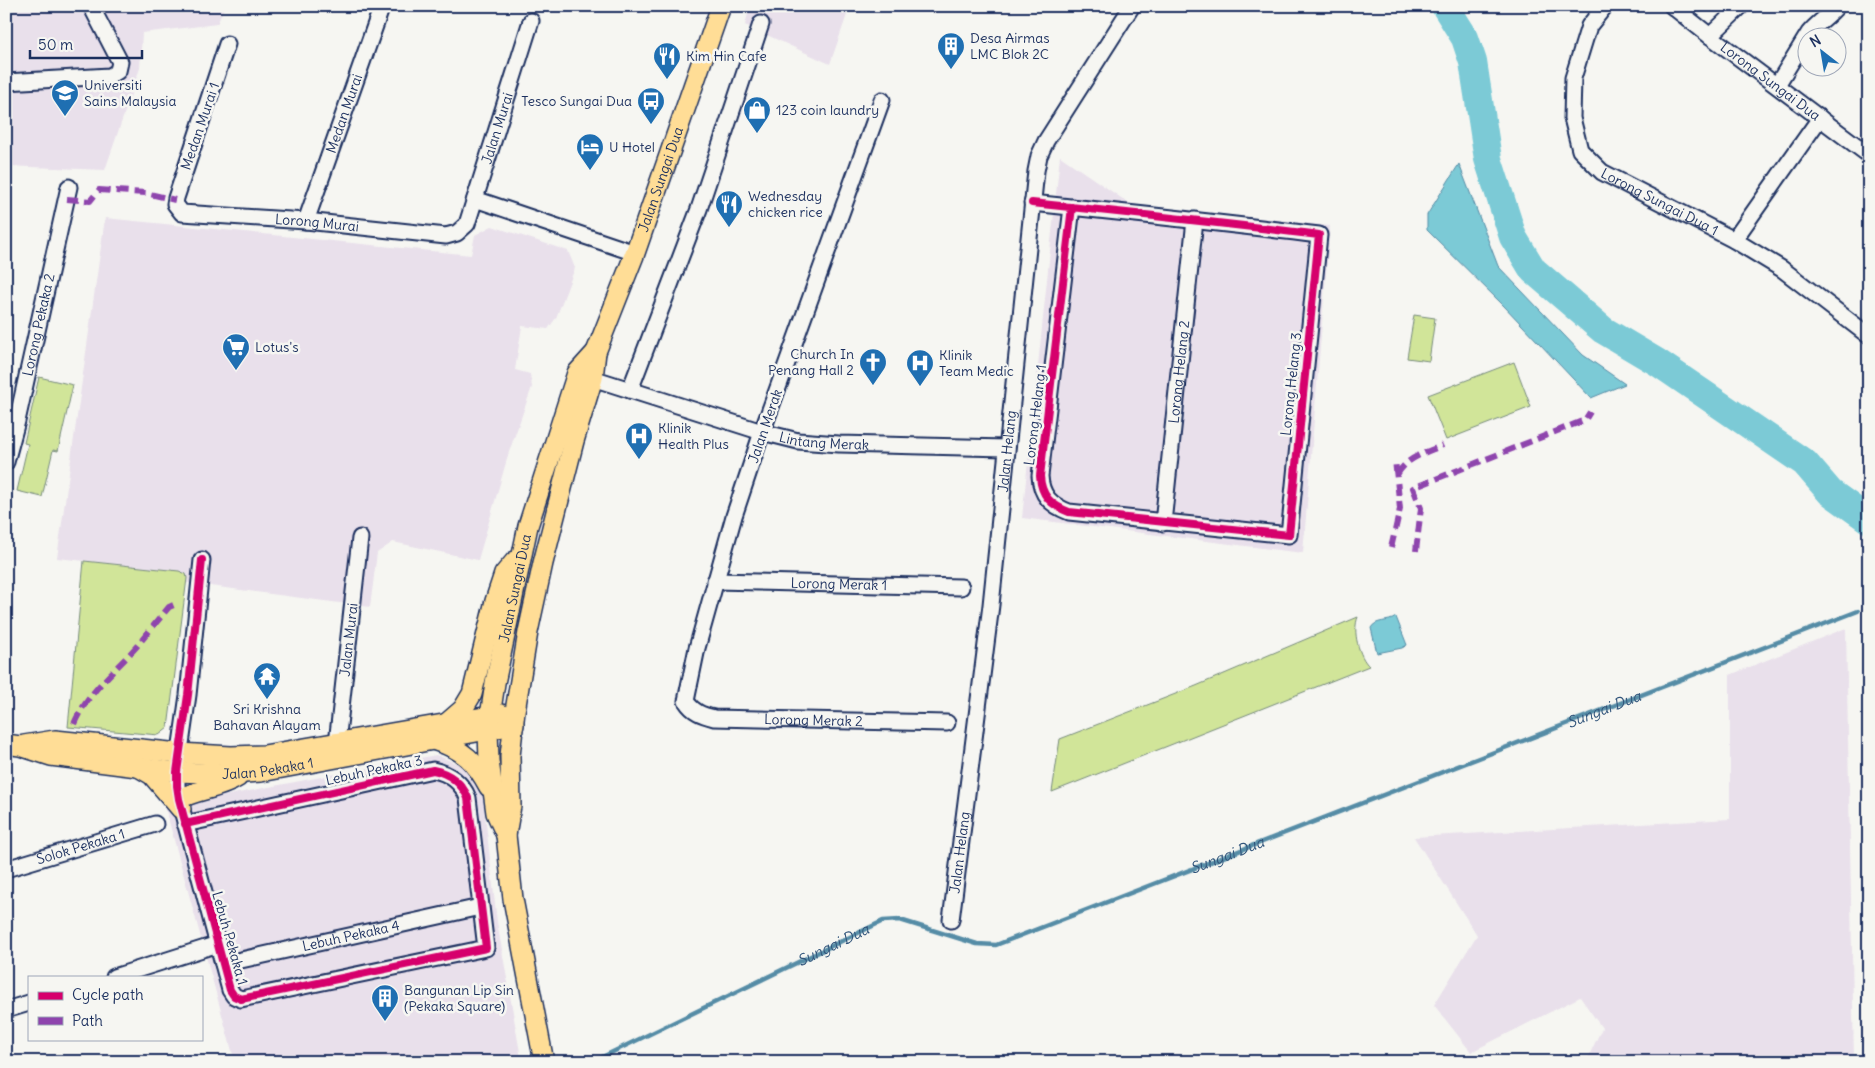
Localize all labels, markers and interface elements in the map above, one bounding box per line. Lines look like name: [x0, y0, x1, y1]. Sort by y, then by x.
scale bar: [30, 28, 142, 60]
north arrow: [1798, 28, 1848, 78]
place label: Desa Airmas LMC Blok 2C: [970, 29, 1050, 63]
building icon: Desa Airmas LMC Blok 2C: [936, 31, 966, 70]
text: N: [1807, 31, 1824, 51]
text: 50 m: [38, 35, 73, 54]
street label: Lorong Sungai Dua: [1717, 38, 1824, 125]
restaurant icon: Kim Hin Cafe: [652, 41, 682, 80]
place label: Kim Hin Cafe: [686, 47, 767, 65]
street label: Medan Murai: [322, 72, 366, 155]
place label: Universiti Sains Malaysia: [84, 76, 176, 110]
school or university icon: Universiti Sains Malaysia: [50, 78, 80, 117]
street label: Medan Murai 1: [177, 80, 223, 172]
bus stop icon: Tesco Sungai Dua: [636, 86, 666, 125]
street label: Jalan Murai: [477, 90, 517, 166]
place label: Tesco Sungai Dua: [521, 92, 632, 110]
shop icon: 123 coin laundry: [742, 95, 772, 134]
place label: 123 coin laundry: [776, 101, 879, 119]
street label: Jalan Sungai Dua: [634, 124, 687, 234]
hotel icon: U Hotel: [575, 132, 605, 171]
place label: U Hotel: [609, 138, 655, 156]
street label: Lorong Sungai Dua 1: [1598, 164, 1721, 239]
place label: Wednesday chicken rice: [748, 187, 823, 221]
restaurant icon: Wednesday chicken rice: [714, 189, 744, 228]
street label: Lorong Murai: [274, 210, 360, 236]
street label: Lorong Pekaka 2: [18, 271, 59, 378]
street label: Lorong Helang 2: [1165, 319, 1193, 424]
street label: Lorong Helang 3: [1277, 331, 1305, 437]
supermarket icon: Lotus's: [221, 332, 251, 371]
place label: Lotus's: [255, 338, 299, 356]
place label: Church In Penang Hall 2: [768, 345, 854, 379]
place label: Klinik Team Medic: [939, 346, 1014, 380]
church icon: Church In Penang Hall 2: [858, 347, 888, 386]
hospital icon: Klinik Team Medic: [905, 348, 935, 387]
street label: Lorong Helang 1: [1020, 364, 1050, 466]
street label: Jalan Merak: [744, 387, 786, 465]
street label: Jalan Helang: [994, 410, 1020, 493]
place label: Klinik Health Plus: [658, 419, 729, 453]
hospital icon: Klinik Health Plus: [624, 421, 654, 460]
street label: Lintang Merak: [777, 428, 869, 454]
street label: Jalan Sungai Dua: [495, 532, 535, 644]
street label: Lorong Merak 1: [791, 574, 887, 594]
street label: Jalan Murai: [336, 602, 362, 677]
temple icon: Sri Krishna Bahavan Alayam: [252, 661, 282, 700]
water label: Sungai Dua: [1564, 686, 1645, 732]
place label: Sri Krishna Bahavan Alayam: [213, 700, 321, 734]
street label: Lorong Merak 2: [764, 710, 863, 730]
street label: Lebuh Pekaka 3: [324, 751, 424, 789]
street label: Jalan Pekaka 1: [222, 753, 315, 783]
street label: Jalan Helang: [945, 811, 974, 894]
street label: Solok Pekaka 1: [34, 825, 127, 868]
water label: Sungai Dua: [1187, 832, 1268, 878]
street label: Lebuh Pekaka 1: [208, 889, 252, 987]
street label: Lebuh Pekaka 4: [301, 916, 401, 955]
water label: Sungai Dua: [794, 919, 873, 970]
legend: [28, 976, 202, 1040]
place label: Bangunan Lip Sin (Pekaka Square): [404, 981, 514, 1015]
building icon: Bangunan Lip Sin (Pekaka Square): [370, 983, 400, 1022]
text: Cycle path: [72, 985, 144, 1004]
text: Path: [72, 1011, 103, 1030]

